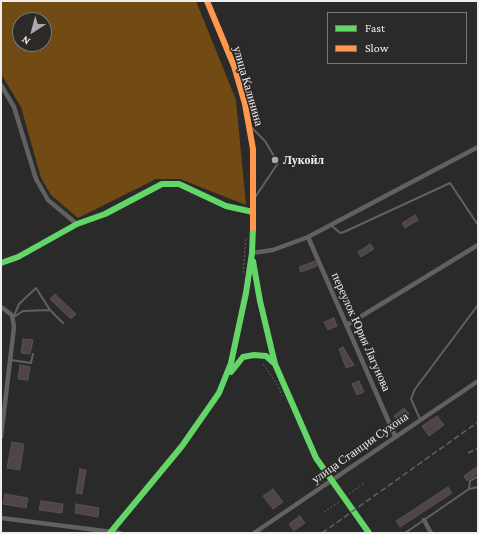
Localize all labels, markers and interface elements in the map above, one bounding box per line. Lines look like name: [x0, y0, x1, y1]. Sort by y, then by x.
north arrow: [12, 12, 52, 52]
legend: [327, 12, 467, 64]
text: Fast: [365, 21, 385, 35]
text: N: [19, 34, 32, 48]
text: Slow: [365, 41, 389, 55]
street label: улица Калинина: [230, 45, 266, 127]
place label: Лукойл: [283, 153, 324, 167]
marker: Лукойл: [270, 155, 280, 165]
street label: переулок Юрия Лагунова: [328, 270, 394, 394]
street label: улица Станция Сухона: [309, 409, 411, 487]

